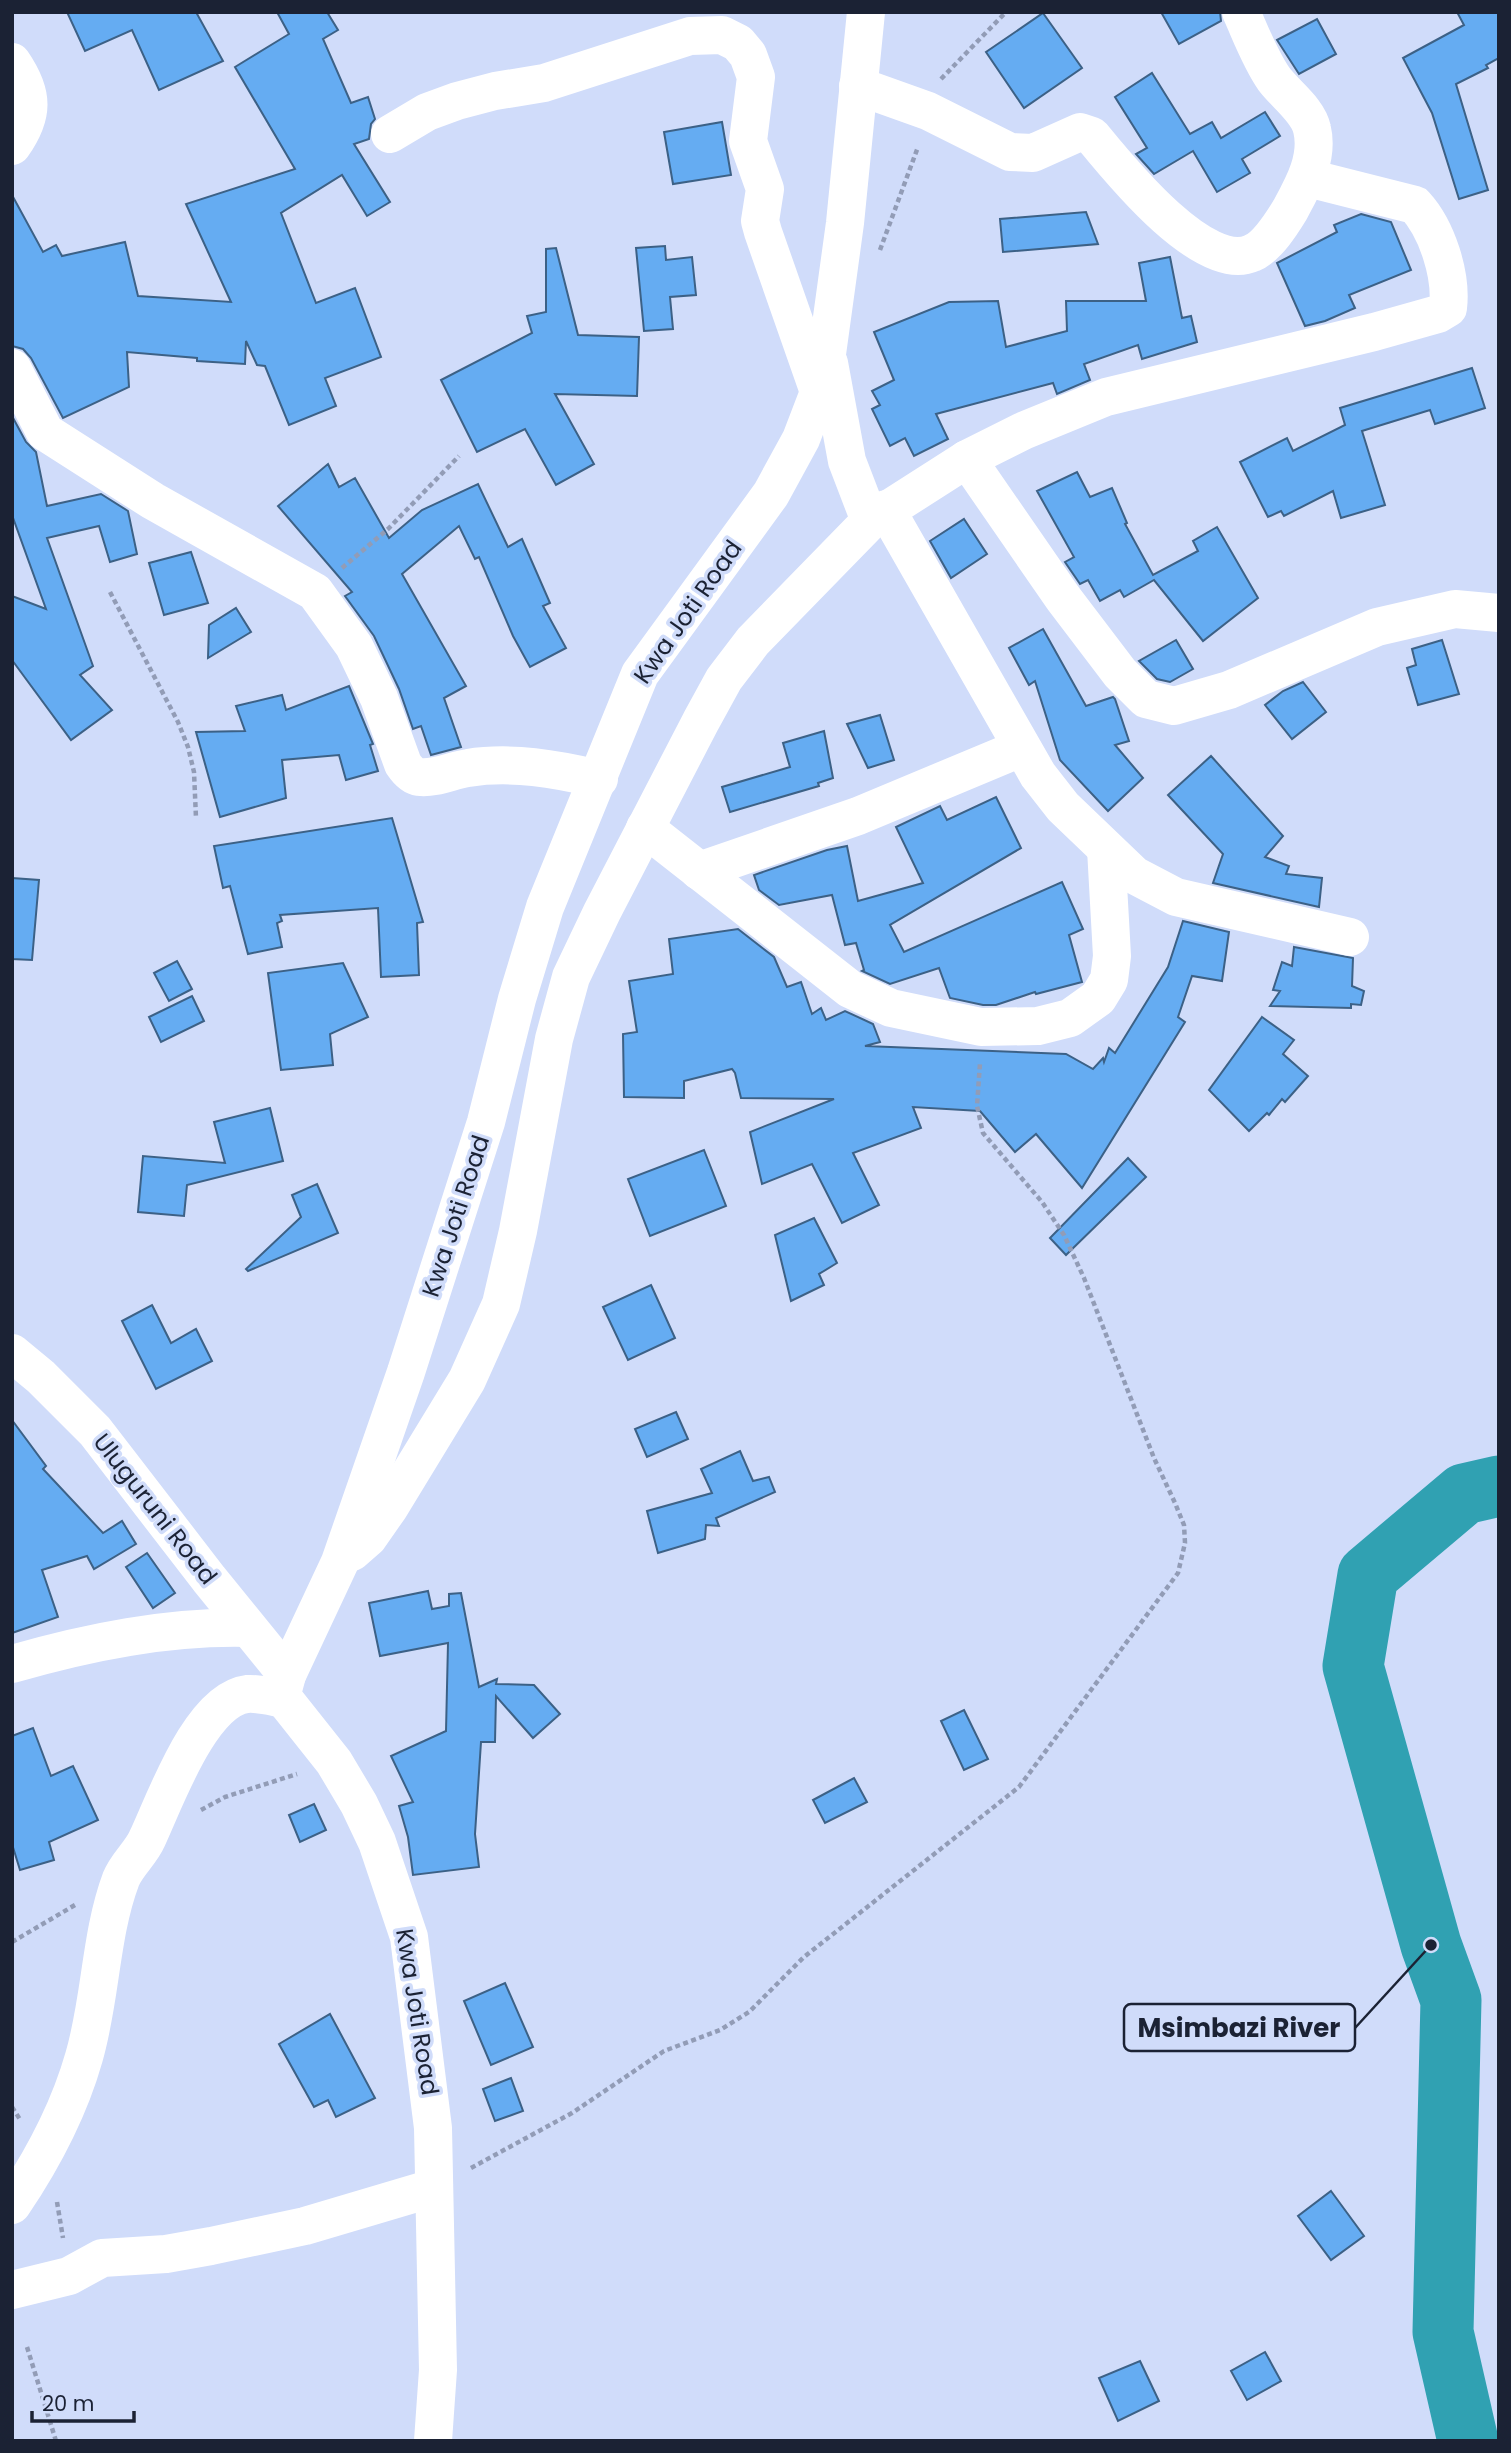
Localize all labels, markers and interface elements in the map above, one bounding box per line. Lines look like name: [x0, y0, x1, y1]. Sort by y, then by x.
street label: Kwa Joti Road: [626, 533, 749, 690]
street label: Kwa Joti Road: [414, 1131, 497, 1301]
street label: Uluguruni Road: [86, 1426, 225, 1591]
street label: Kwa Joti Road: [388, 1926, 447, 2098]
callout: Msimbazi River: [1124, 2004, 1355, 2051]
text: Msimbazi River: [1137, 2010, 1341, 2046]
scale bar: [32, 2380, 133, 2424]
text: 20 m: [42, 2389, 95, 2418]

